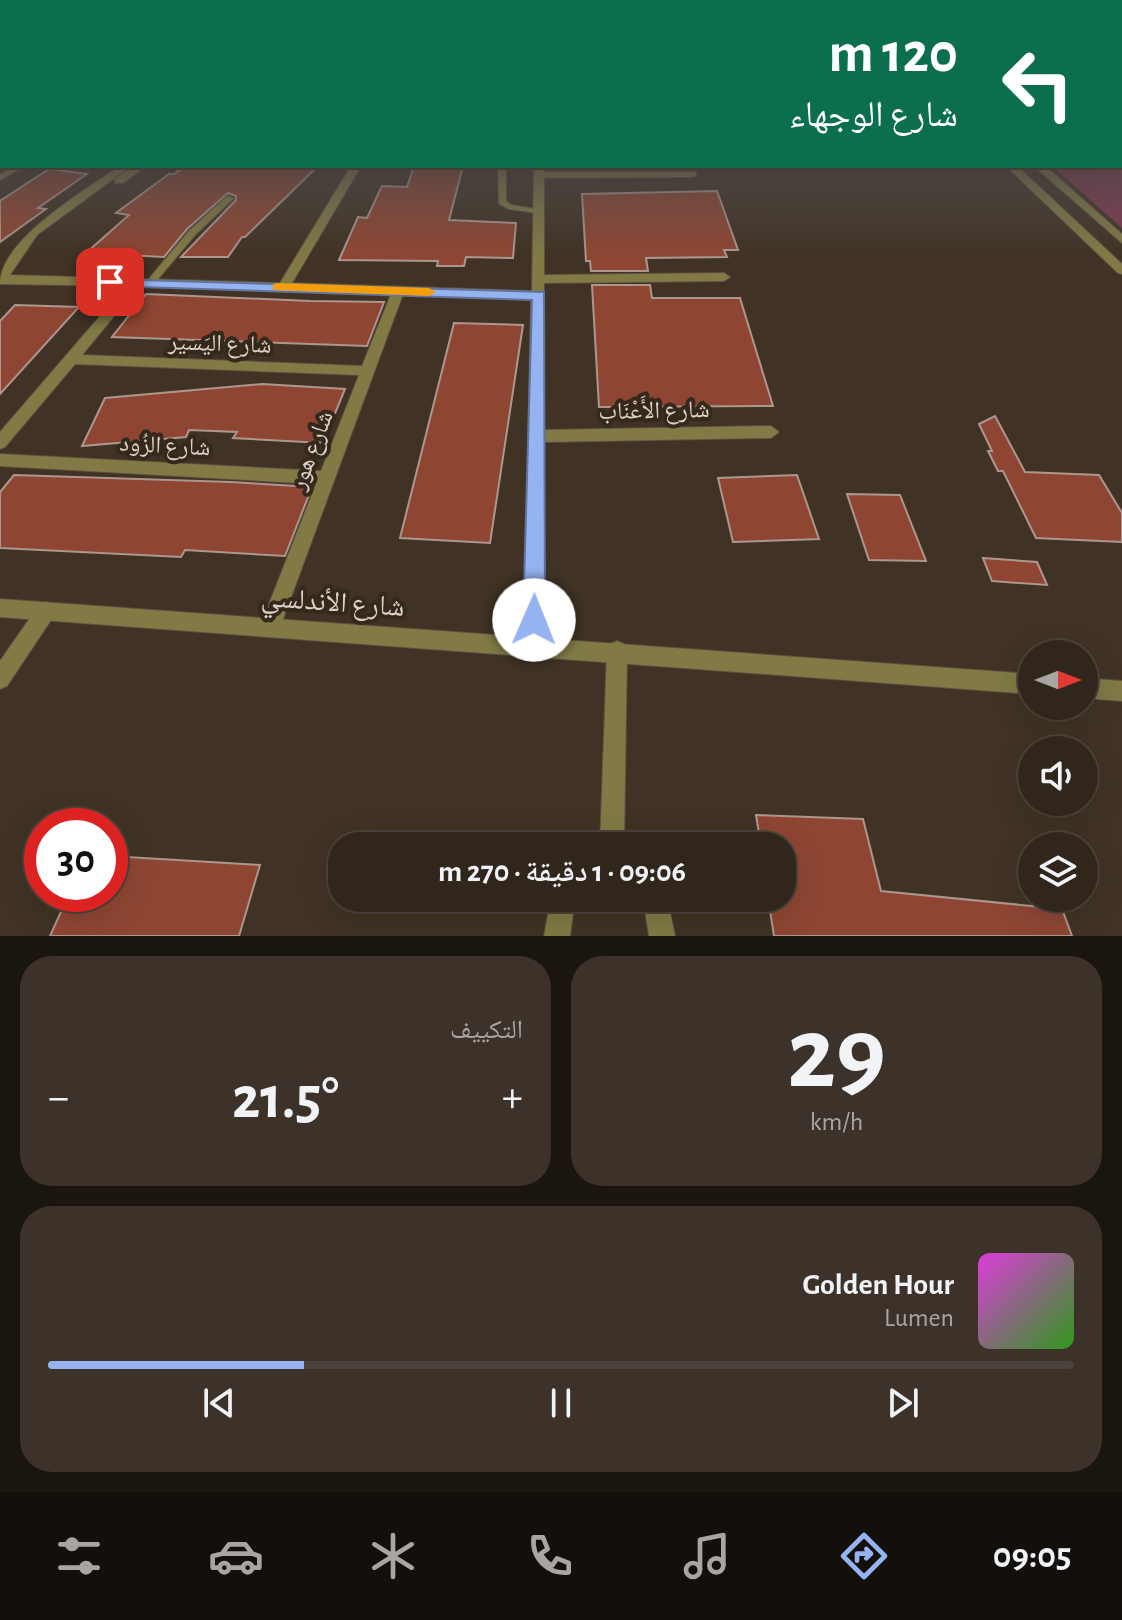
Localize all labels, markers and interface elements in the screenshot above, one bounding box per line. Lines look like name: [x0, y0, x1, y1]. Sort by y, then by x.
text: 120 m: [829, 26, 958, 82]
icon: left: [986, 32, 1090, 136]
text: شارع الوجهاء: [789, 97, 958, 133]
pin: [76, 248, 144, 316]
icon: arrive: [88, 260, 132, 304]
street label: شارع اليَسير: [167, 330, 272, 360]
street label: شارع الأَعْنَاب: [598, 394, 710, 426]
street label: شارع هور: [286, 408, 340, 495]
street label: شارع الزُود: [119, 432, 211, 462]
position arrow: [492, 578, 576, 662]
street label: شارع الأندلسي: [260, 583, 406, 629]
north arrow: [1018, 640, 1098, 720]
map controls: [1018, 640, 1098, 912]
button: sound: [1018, 736, 1098, 816]
speed limit sign: 30: [24, 808, 128, 912]
button: layers: [1018, 832, 1098, 912]
text: 09:06 · 1 دقيقة · 270 m: [438, 857, 686, 887]
text: 29: [787, 1003, 886, 1107]
text: التكييف: [450, 1017, 523, 1043]
text: 21.5°: [232, 1069, 339, 1129]
text: −: [48, 1076, 69, 1120]
text: +: [502, 1076, 523, 1120]
text: km/h: [810, 1109, 863, 1135]
text: Golden Hour: [802, 1270, 954, 1300]
text: Lumen: [884, 1305, 954, 1331]
icon: previous: [197, 1381, 241, 1425]
icon: pause: [539, 1381, 583, 1425]
icon: next: [881, 1381, 925, 1425]
icon: filters: [51, 1528, 107, 1584]
icon: car: [208, 1528, 264, 1584]
icon: climate: [365, 1528, 421, 1584]
icon: phone: [522, 1528, 578, 1584]
icon: music: [679, 1528, 735, 1584]
icon: directions: [836, 1528, 892, 1584]
text: 09:05: [993, 1538, 1071, 1574]

